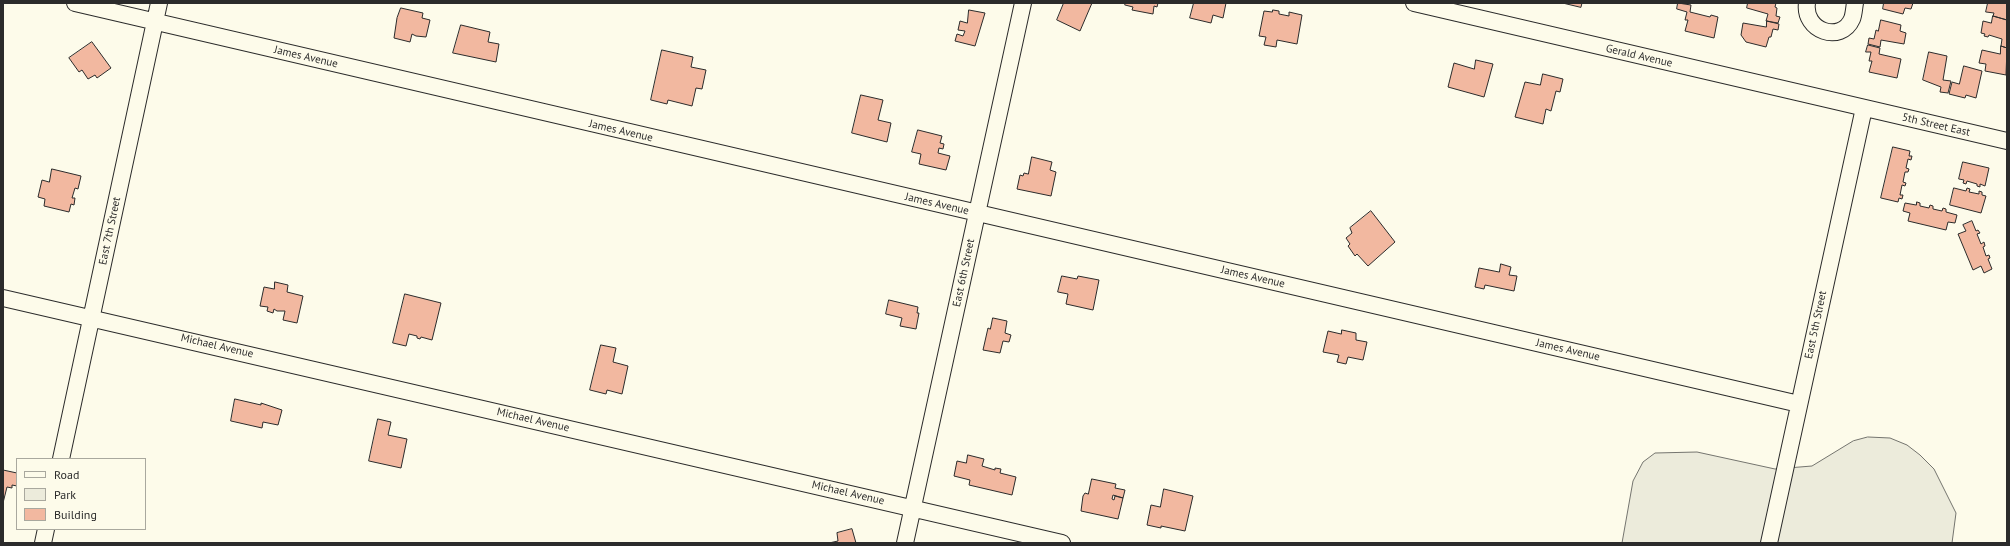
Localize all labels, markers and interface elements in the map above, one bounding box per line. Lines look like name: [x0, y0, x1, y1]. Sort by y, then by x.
street label: Gerald Avenue: [1604, 42, 1674, 70]
street label: James Avenue: [273, 43, 339, 71]
street label: 5th Street East: [1901, 111, 1971, 139]
street label: James Avenue: [588, 117, 654, 145]
street label: James Avenue: [904, 190, 970, 218]
street label: East 7th Street: [96, 196, 124, 266]
street label: East 6th Street: [950, 238, 978, 308]
street label: James Avenue: [1220, 263, 1286, 291]
street label: East 5th Street: [1802, 290, 1830, 360]
street label: Michael Avenue: [179, 331, 255, 361]
street label: James Avenue: [1535, 336, 1601, 364]
street label: Michael Avenue: [495, 405, 571, 435]
legend: [16, 458, 146, 530]
text: Road: [54, 467, 79, 482]
street label: Michael Avenue: [810, 478, 886, 508]
text: Park: [54, 487, 76, 502]
text: Building: [54, 507, 97, 522]

